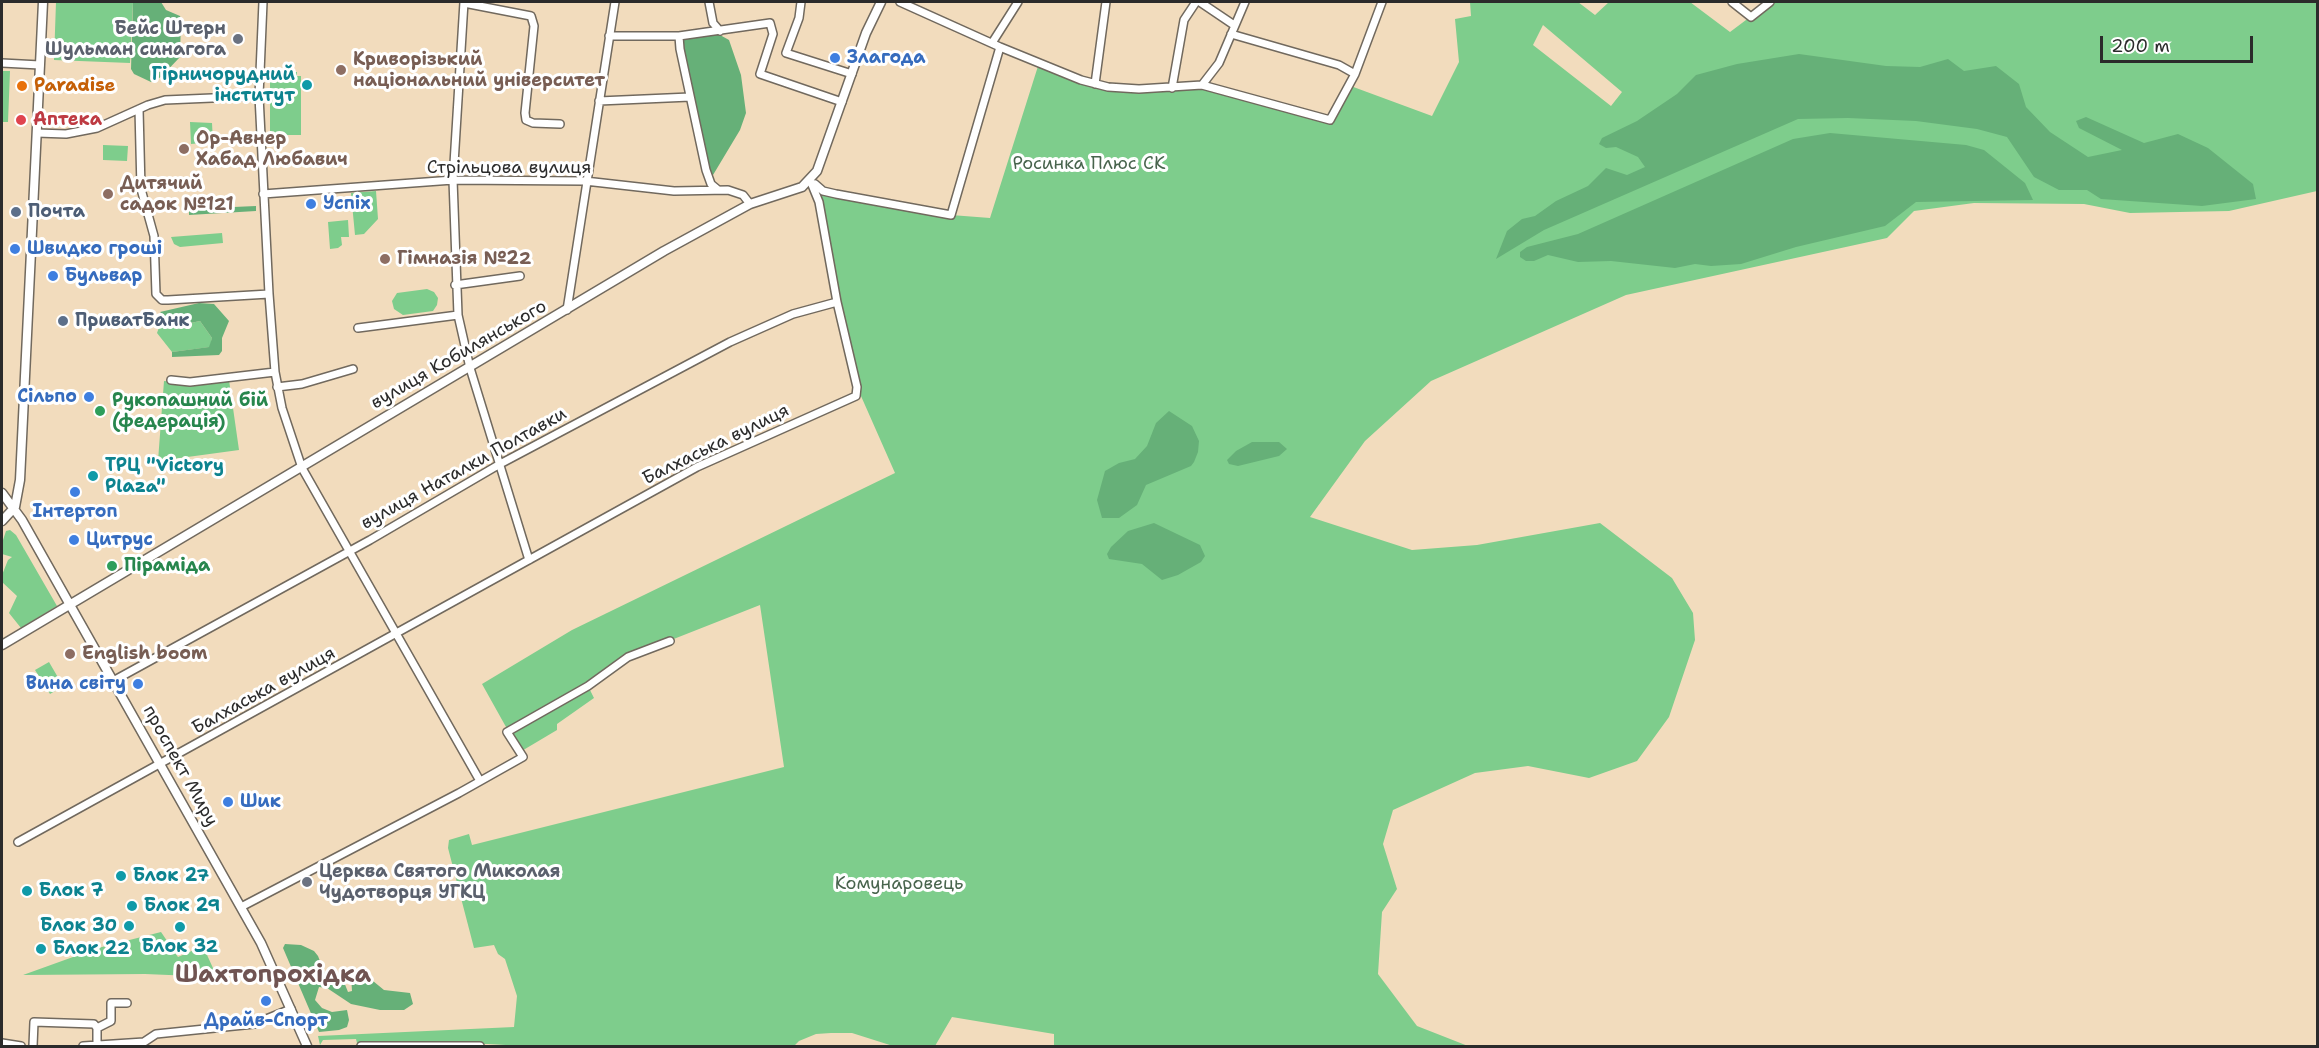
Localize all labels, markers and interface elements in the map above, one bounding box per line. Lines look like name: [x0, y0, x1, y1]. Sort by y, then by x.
place label: Бейс Штерн Шульман синагога: [45, 18, 226, 60]
scale bar: [2103, 24, 2256, 62]
marker: Бейс Штерн Шульман синагога: [231, 32, 245, 46]
text: 200 m: [2111, 34, 2170, 58]
place label: Злагода: [847, 47, 926, 69]
place label: Криворізький національний університет: [353, 49, 605, 92]
marker: Злагода: [828, 51, 842, 65]
marker: Криворізький національний університет: [334, 63, 348, 77]
place label: Гірничорудний інститут: [152, 64, 295, 106]
place label: Paradise: [34, 75, 115, 97]
marker: Гірничорудний інститут: [300, 78, 314, 92]
marker: Paradise: [15, 79, 29, 93]
place label: Аптека: [33, 109, 102, 131]
marker: Аптека: [14, 113, 28, 127]
place label: Ор-Авнер Хабад Любавич: [196, 128, 348, 170]
marker: Ор-Авнер Хабад Любавич: [177, 142, 191, 156]
park label: Росинка Плюс СК: [1012, 153, 1166, 175]
street label: Стрільцова вулиця: [427, 157, 591, 179]
place label: Дитячий садок №121: [120, 173, 234, 216]
marker: Дитячий садок №121: [101, 187, 115, 201]
place label: Успіх: [323, 193, 371, 215]
marker: Успіх: [304, 197, 318, 211]
place label: Почта: [28, 201, 85, 223]
marker: Почта: [9, 205, 23, 219]
place label: Швидко гроші: [27, 238, 162, 260]
marker: Швидко гроші: [8, 242, 22, 256]
place label: Гімназія №22: [397, 248, 531, 270]
marker: Гімназія №22: [378, 252, 392, 266]
place label: Бульвар: [65, 265, 142, 287]
marker: Бульвар: [46, 269, 60, 283]
street label: вулиця Кобилянського: [367, 296, 551, 414]
place label: ПриватБанк: [75, 310, 190, 332]
marker: ПриватБанк: [56, 314, 70, 328]
place label: Сільпо: [17, 386, 77, 408]
marker: Сільпо: [82, 390, 96, 404]
place label: Рукопашний бій (федерація): [112, 390, 268, 432]
street label: Балхаська вулиця: [639, 400, 793, 490]
street label: вулиця Наталки Полтавки: [357, 403, 571, 535]
marker: Рукопашний бій (федерація): [93, 404, 107, 418]
place label: ТРЦ "Victory Plaza": [105, 455, 224, 498]
marker: ТРЦ "Victory Plaza": [86, 469, 100, 483]
marker: Інтертоп: [68, 485, 82, 499]
place label: Інтертоп: [32, 501, 118, 523]
place label: Цитрус: [86, 529, 153, 551]
marker: Цитрус: [67, 533, 81, 547]
place label: Піраміда: [124, 555, 210, 577]
marker: Піраміда: [105, 559, 119, 573]
place label: English boom: [82, 643, 207, 665]
street label: Балхаська вулиця: [189, 643, 339, 739]
marker: English boom: [63, 647, 77, 661]
place label: Вина світу: [26, 673, 126, 695]
marker: Вина світу: [131, 677, 145, 691]
street label: проспект Миру: [138, 702, 222, 830]
place label: Шик: [240, 791, 281, 813]
marker: Шик: [221, 795, 235, 809]
place label: Церква Святого Миколая Чудотворця УГКЦ: [319, 861, 560, 904]
place label: Блок 27: [133, 865, 209, 887]
marker: Блок 27: [114, 869, 128, 883]
park label: Комунаровець: [835, 873, 963, 895]
marker: Церква Святого Миколая Чудотворця УГКЦ: [300, 875, 314, 889]
place label: Блок 7: [39, 880, 103, 902]
marker: Блок 7: [20, 884, 34, 898]
place label: Блок 29: [144, 895, 220, 917]
marker: Блок 29: [125, 899, 139, 913]
place label: Блок 30: [40, 915, 117, 937]
marker: Блок 30: [122, 919, 136, 933]
marker: Блок 32: [173, 920, 187, 934]
place label: Блок 32: [142, 936, 218, 958]
place label: Блок 22: [53, 938, 130, 960]
marker: Блок 22: [34, 942, 48, 956]
district label: Шахтопрохідка: [175, 962, 371, 990]
marker: Драйв-Спорт: [259, 994, 273, 1008]
place label: Драйв-Спорт: [204, 1010, 328, 1032]

